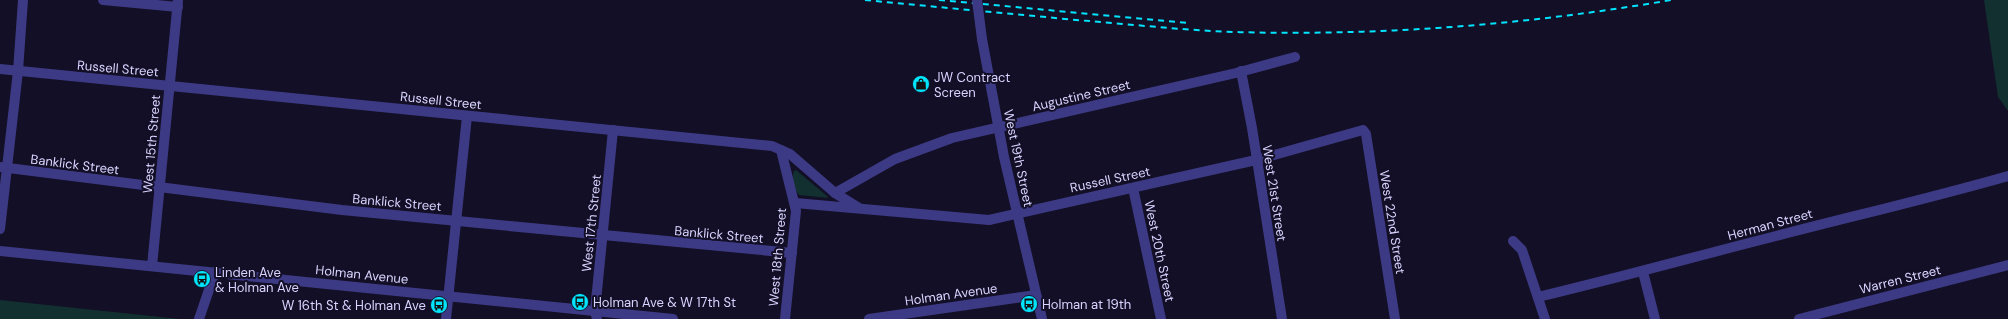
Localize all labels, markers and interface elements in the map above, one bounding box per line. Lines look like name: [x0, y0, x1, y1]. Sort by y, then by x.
street label: Russell Street: [77, 56, 159, 81]
place label: JW Contract Screen: [934, 69, 1010, 101]
shop icon: JW Contract Screen: [911, 74, 931, 94]
street label: Augustine Street: [1030, 76, 1132, 115]
street label: Russell Street: [399, 88, 482, 113]
street label: West 15th Street: [139, 94, 164, 194]
street label: West 19th Street: [1000, 108, 1037, 208]
street label: West 21st Street: [1259, 144, 1291, 242]
street label: Banklick Street: [30, 151, 120, 178]
street label: Russell Street: [1068, 163, 1152, 196]
street label: West 22nd Street: [1376, 169, 1409, 275]
street label: West 17th Street: [578, 173, 605, 273]
street label: Banklick Street: [352, 190, 442, 215]
street label: West 20th Street: [1140, 199, 1179, 303]
street label: Herman Street: [1726, 205, 1815, 244]
street label: West 18th Street: [765, 207, 790, 307]
street label: Banklick Street: [674, 222, 764, 247]
street label: Holman Avenue: [315, 261, 409, 288]
street label: Warren Street: [1858, 261, 1943, 298]
place label: Linden Ave & Holman Ave: [215, 264, 299, 296]
bus stop icon: Linden Ave & Holman Ave: [192, 269, 212, 289]
street label: Holman Avenue: [904, 280, 998, 309]
bus stop icon: Holman Ave & W 17th St: [570, 292, 590, 312]
place label: Holman Ave & W 17th St: [593, 294, 736, 311]
bus stop icon: Holman at 19th: [1019, 294, 1039, 314]
bus stop icon: W 16th St & Holman Ave: [429, 295, 449, 315]
place label: Holman at 19th: [1042, 296, 1131, 313]
place label: W 16th St & Holman Ave: [282, 297, 426, 314]

